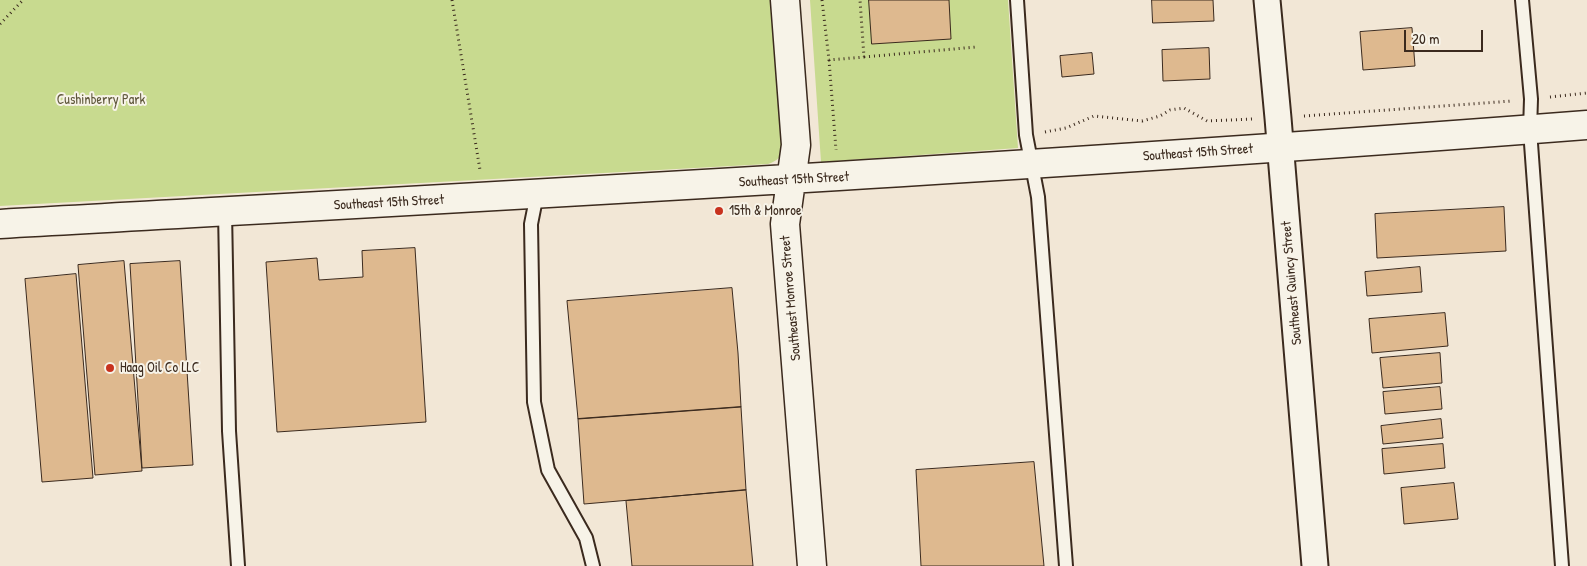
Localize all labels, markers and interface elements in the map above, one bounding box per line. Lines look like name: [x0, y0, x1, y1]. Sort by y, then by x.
scale bar: [1407, 20, 1486, 52]
text: 20 m: [1412, 28, 1439, 49]
park label: Cushinberry Park: [57, 92, 145, 108]
street label: Southeast 15th Street: [1142, 141, 1254, 165]
street label: Southeast 15th Street: [738, 169, 850, 191]
street label: Southeast 15th Street: [333, 192, 445, 214]
place label: 15th & Monroe: [729, 203, 801, 219]
marker: 15th & Monroe: [713, 205, 725, 217]
street label: Southeast Quincy Street: [1278, 220, 1306, 346]
street label: Southeast Monroe Street: [777, 235, 805, 361]
place label: Haag Oil Co LLC: [120, 360, 199, 376]
marker: Haag Oil Co LLC: [104, 362, 116, 374]

